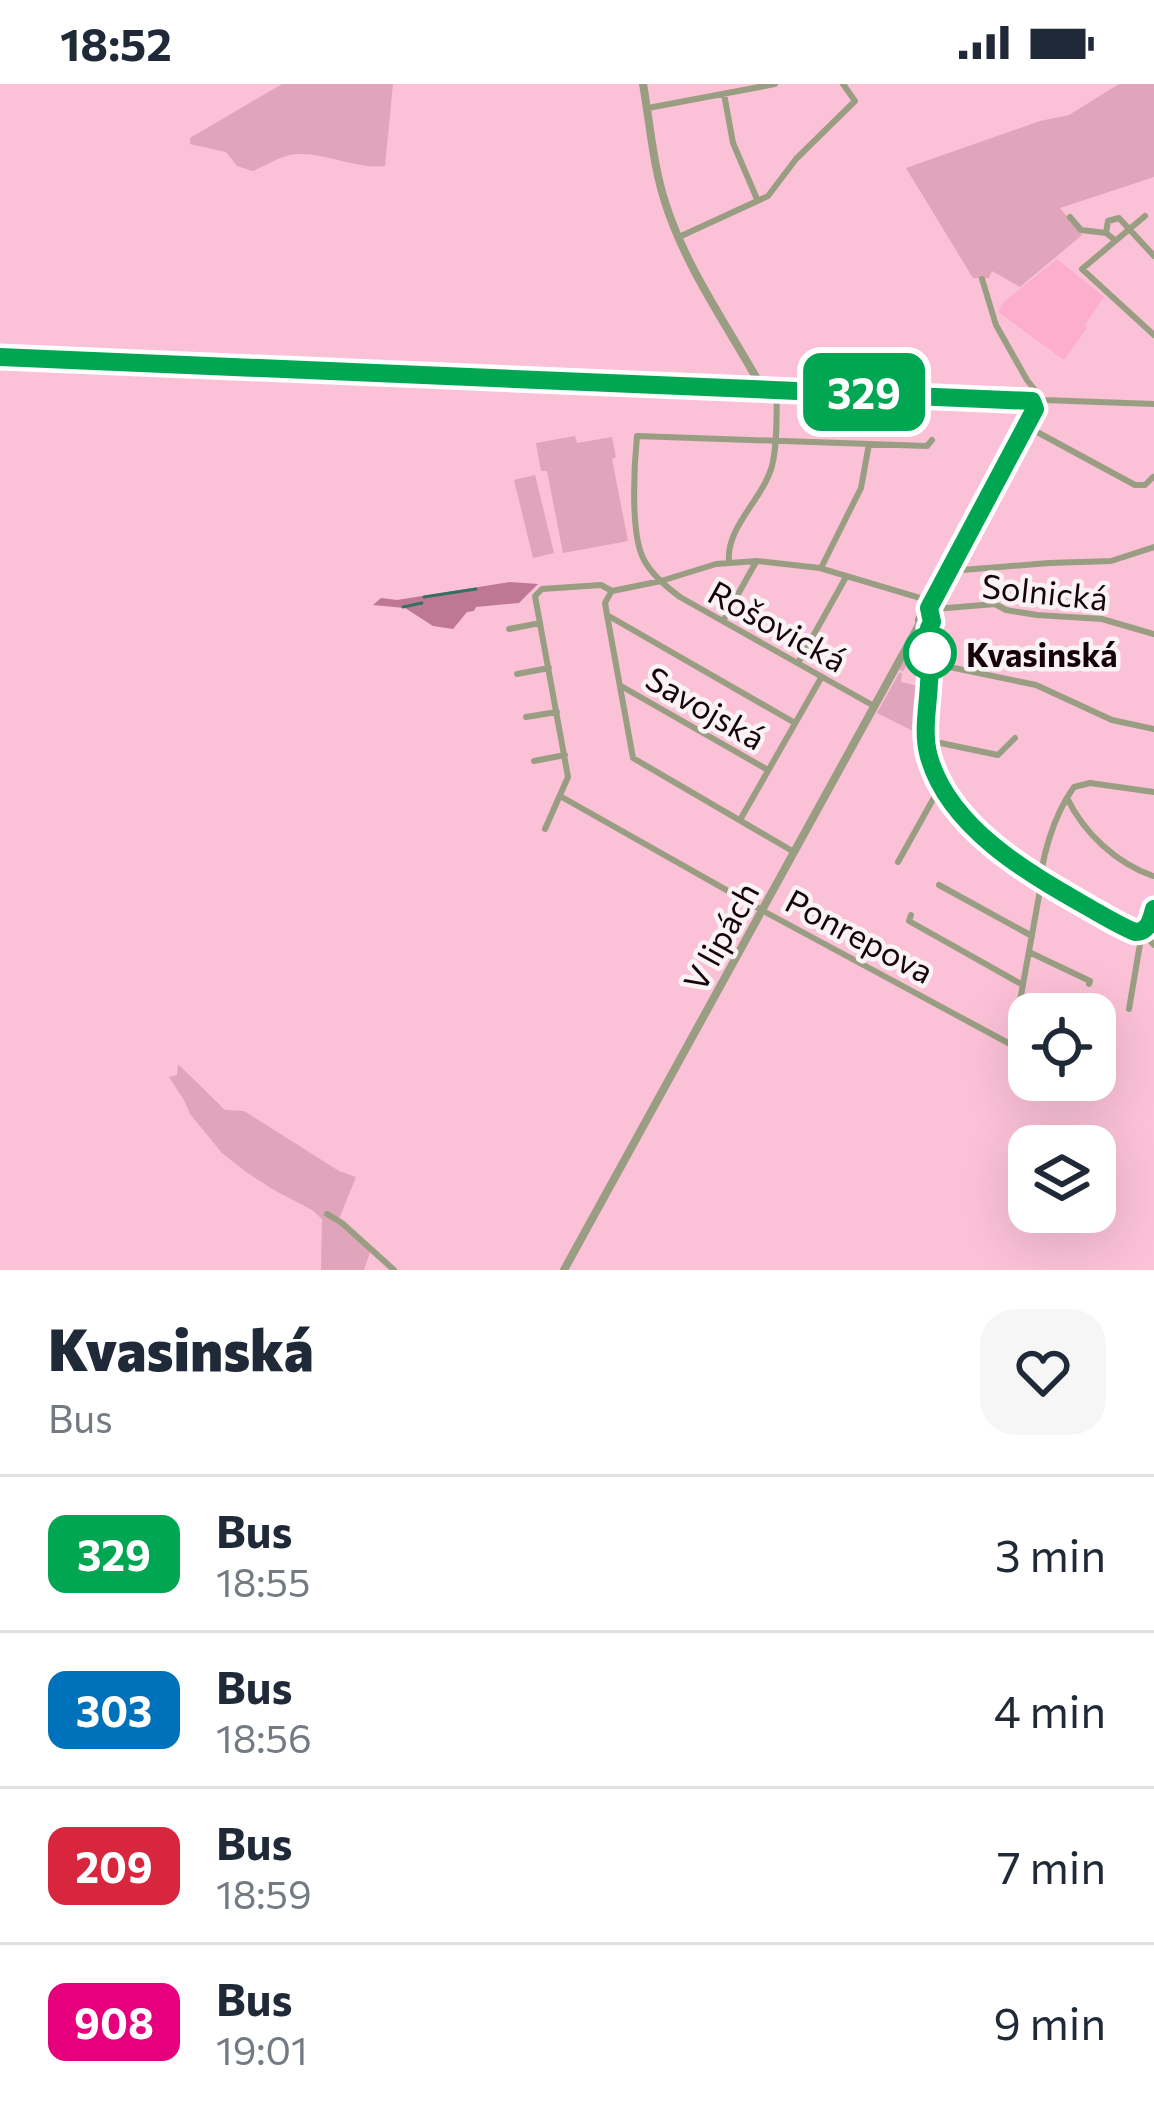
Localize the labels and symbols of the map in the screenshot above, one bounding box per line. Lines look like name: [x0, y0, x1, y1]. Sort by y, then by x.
line badge: 329: [795, 353, 933, 431]
street label: Solnická: [980, 564, 1110, 618]
street label: Rošovická: [702, 570, 854, 680]
marker: Kvasinská: [905, 628, 955, 678]
place label: Kvasinská: [966, 633, 1118, 674]
street label: Savojská: [639, 657, 773, 757]
street label: V lipách: [674, 875, 766, 997]
street label: Ponrepova: [779, 879, 941, 991]

